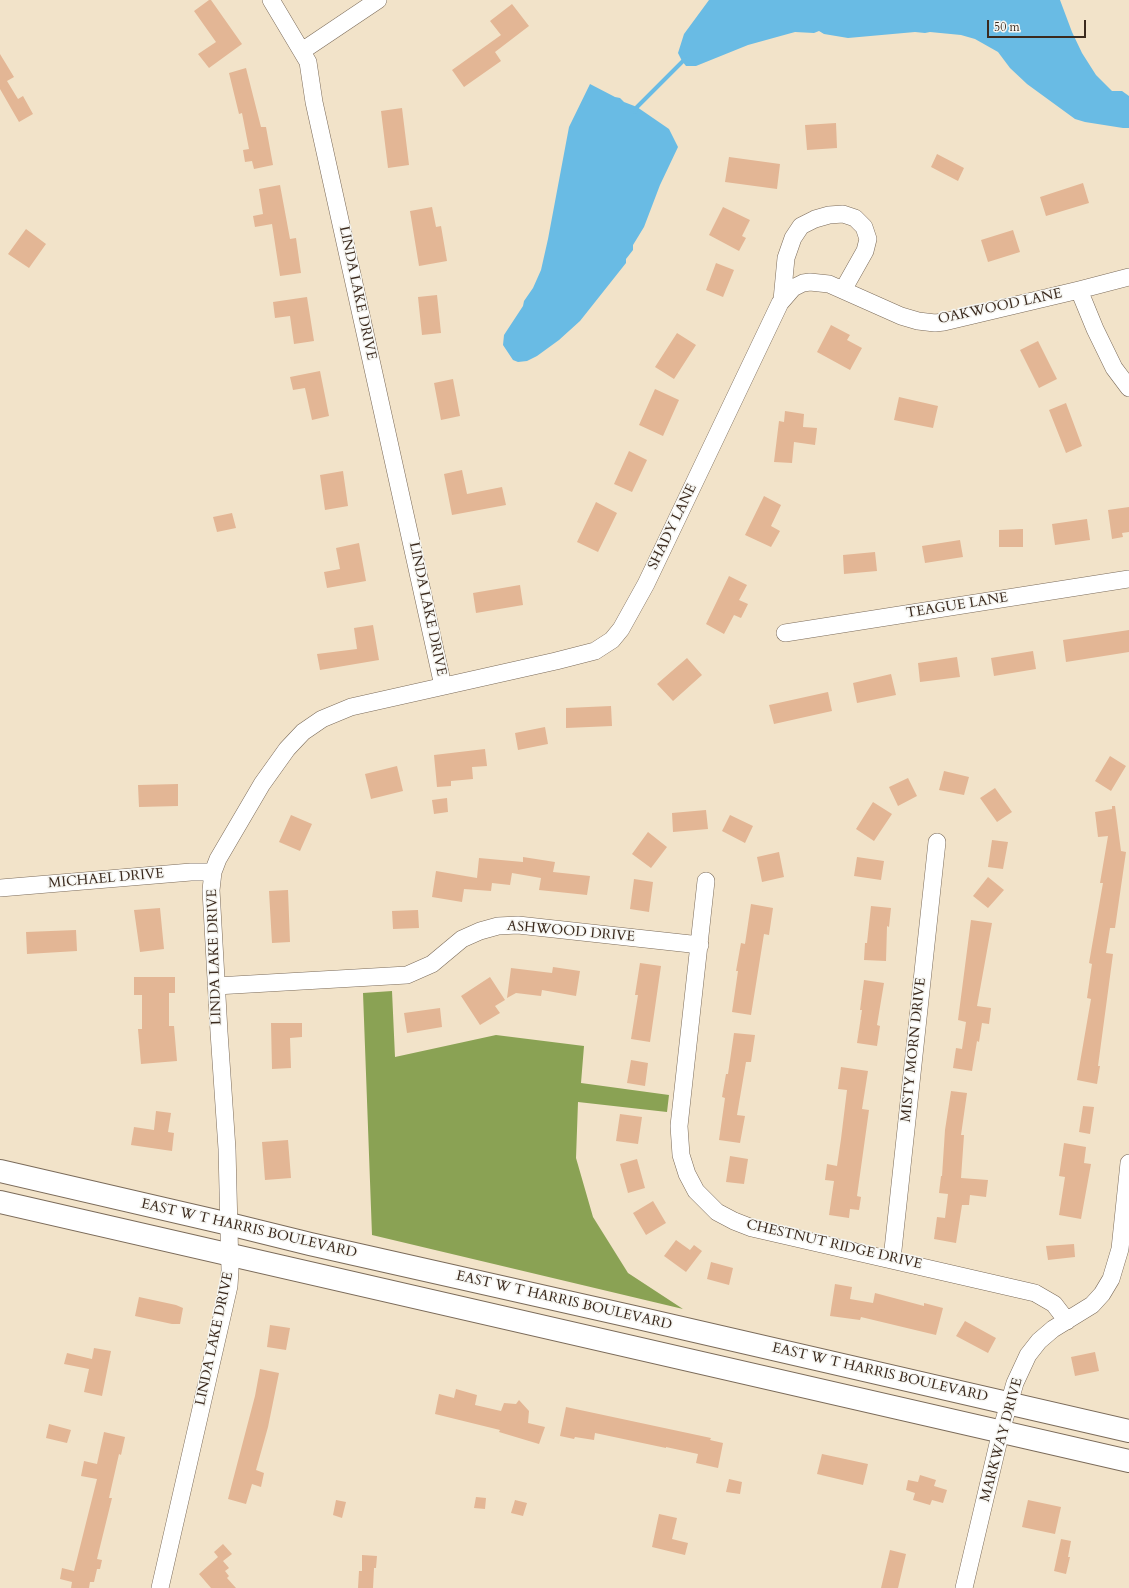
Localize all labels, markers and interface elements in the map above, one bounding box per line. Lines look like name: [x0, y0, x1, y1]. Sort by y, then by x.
scale bar: [989, 12, 1088, 38]
text: 50 m: [994, 19, 1020, 35]
street label: LINDA LAKE DRIVE: [335, 225, 379, 361]
street label: OAKWOOD LANE: [936, 286, 1064, 328]
street label: SHADY LANE: [645, 481, 701, 573]
street label: LINDA LAKE DRIVE: [405, 541, 449, 677]
street label: TEAGUE LANE: [905, 590, 1009, 622]
street label: MICHAEL DRIVE: [47, 866, 165, 892]
street label: LINDA LAKE DRIVE: [204, 889, 226, 1025]
street label: ASHWOOD DRIVE: [506, 918, 636, 946]
street label: MISTY MORN DRIVE: [898, 977, 930, 1123]
street label: EAST W T HARRIS BOULEVARD: [139, 1196, 359, 1262]
street label: CHESTNUT RIDGE DRIVE: [744, 1217, 924, 1273]
street label: EAST W T HARRIS BOULEVARD: [454, 1268, 674, 1334]
street label: LINDA LAKE DRIVE: [193, 1271, 237, 1407]
street label: EAST W T HARRIS BOULEVARD: [770, 1340, 990, 1406]
street label: MARKWAY DRIVE: [977, 1376, 1027, 1504]

